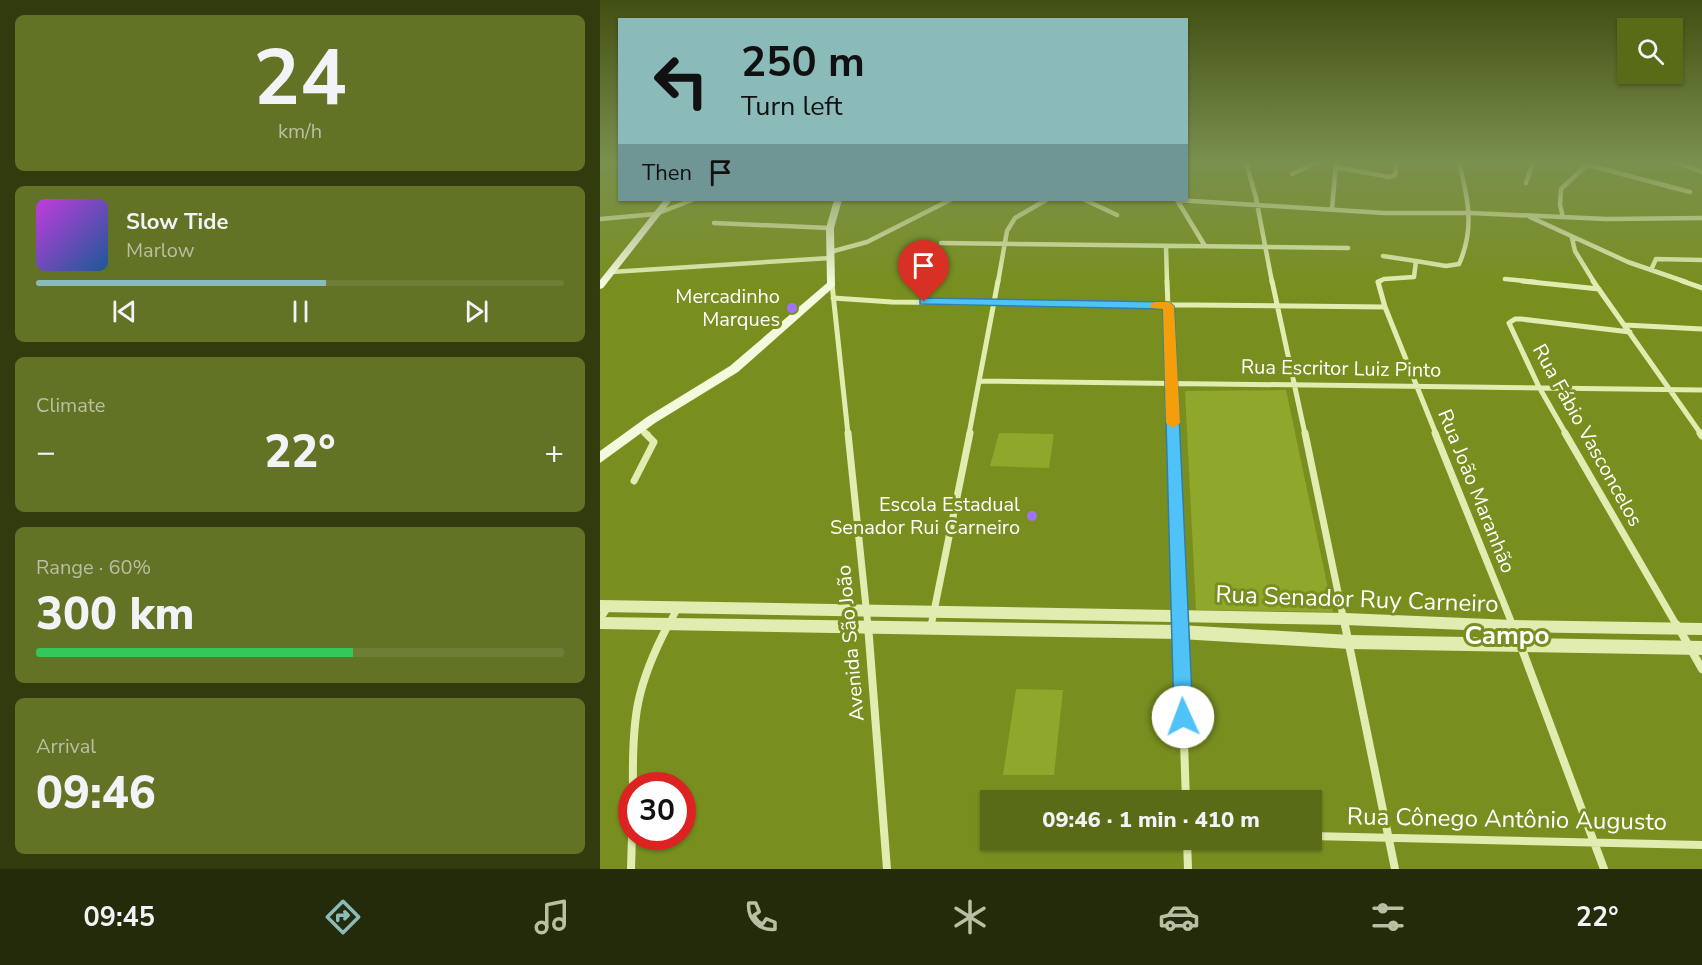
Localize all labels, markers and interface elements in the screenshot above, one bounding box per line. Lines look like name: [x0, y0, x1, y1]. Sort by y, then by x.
map controls: [1617, 18, 1683, 84]
button: search: [1617, 18, 1683, 84]
text: 24: [253, 25, 347, 132]
text: 250 m: [741, 34, 865, 91]
icon: left: [642, 42, 720, 120]
text: Turn left: [741, 88, 842, 125]
text: km/h: [278, 118, 322, 145]
icon: arrive: [704, 156, 737, 189]
text: Then: [642, 158, 692, 188]
text: Slow Tide: [126, 207, 228, 237]
text: Marlow: [126, 237, 194, 264]
pin: [898, 240, 949, 302]
icon: arrive: [907, 249, 940, 282]
place label: Mercadinho Marques: [675, 283, 780, 333]
icon: previous: [108, 295, 141, 328]
icon: pause: [284, 295, 317, 328]
icon: next: [460, 295, 493, 328]
marker: Mercadinho Marques: [785, 301, 799, 315]
street label: Rua Fábio Vasconcelos: [1526, 339, 1649, 531]
street label: Rua Escritor Luiz Pinto: [1241, 353, 1441, 384]
text: Climate: [36, 392, 105, 419]
street label: Rua João Maranhão: [1431, 405, 1522, 577]
text: 22°: [264, 422, 336, 483]
text: −: [36, 430, 56, 475]
text: +: [544, 430, 564, 475]
place label: Escola Estadual Senador Rui Carneiro: [830, 491, 1020, 541]
marker: Escola Estadual Senador Rui Carneiro: [1025, 509, 1039, 523]
text: Range · 60%: [36, 554, 151, 581]
street label: Avenida São João: [830, 564, 871, 722]
street label: Rua Senador Ruy Carneiro: [1215, 578, 1499, 620]
text: 300 km: [36, 584, 195, 645]
district label: Campo: [1465, 618, 1549, 653]
position arrow: [1151, 685, 1215, 749]
text: Arrival: [36, 733, 96, 760]
text: 09:46: [36, 763, 156, 824]
speed limit sign: 30: [618, 772, 696, 850]
street label: Rua Cônego Antônio Augusto: [1347, 800, 1667, 838]
text: 09:46 · 1 min · 410 m: [1042, 805, 1260, 835]
icon: directions: [322, 896, 364, 938]
icon: music: [531, 896, 573, 938]
icon: phone: [740, 896, 782, 938]
icon: climate: [949, 896, 991, 938]
icon: car: [1158, 896, 1200, 938]
icon: filters: [1367, 896, 1409, 938]
text: 09:45: [83, 899, 155, 936]
text: 22°: [1576, 899, 1618, 936]

